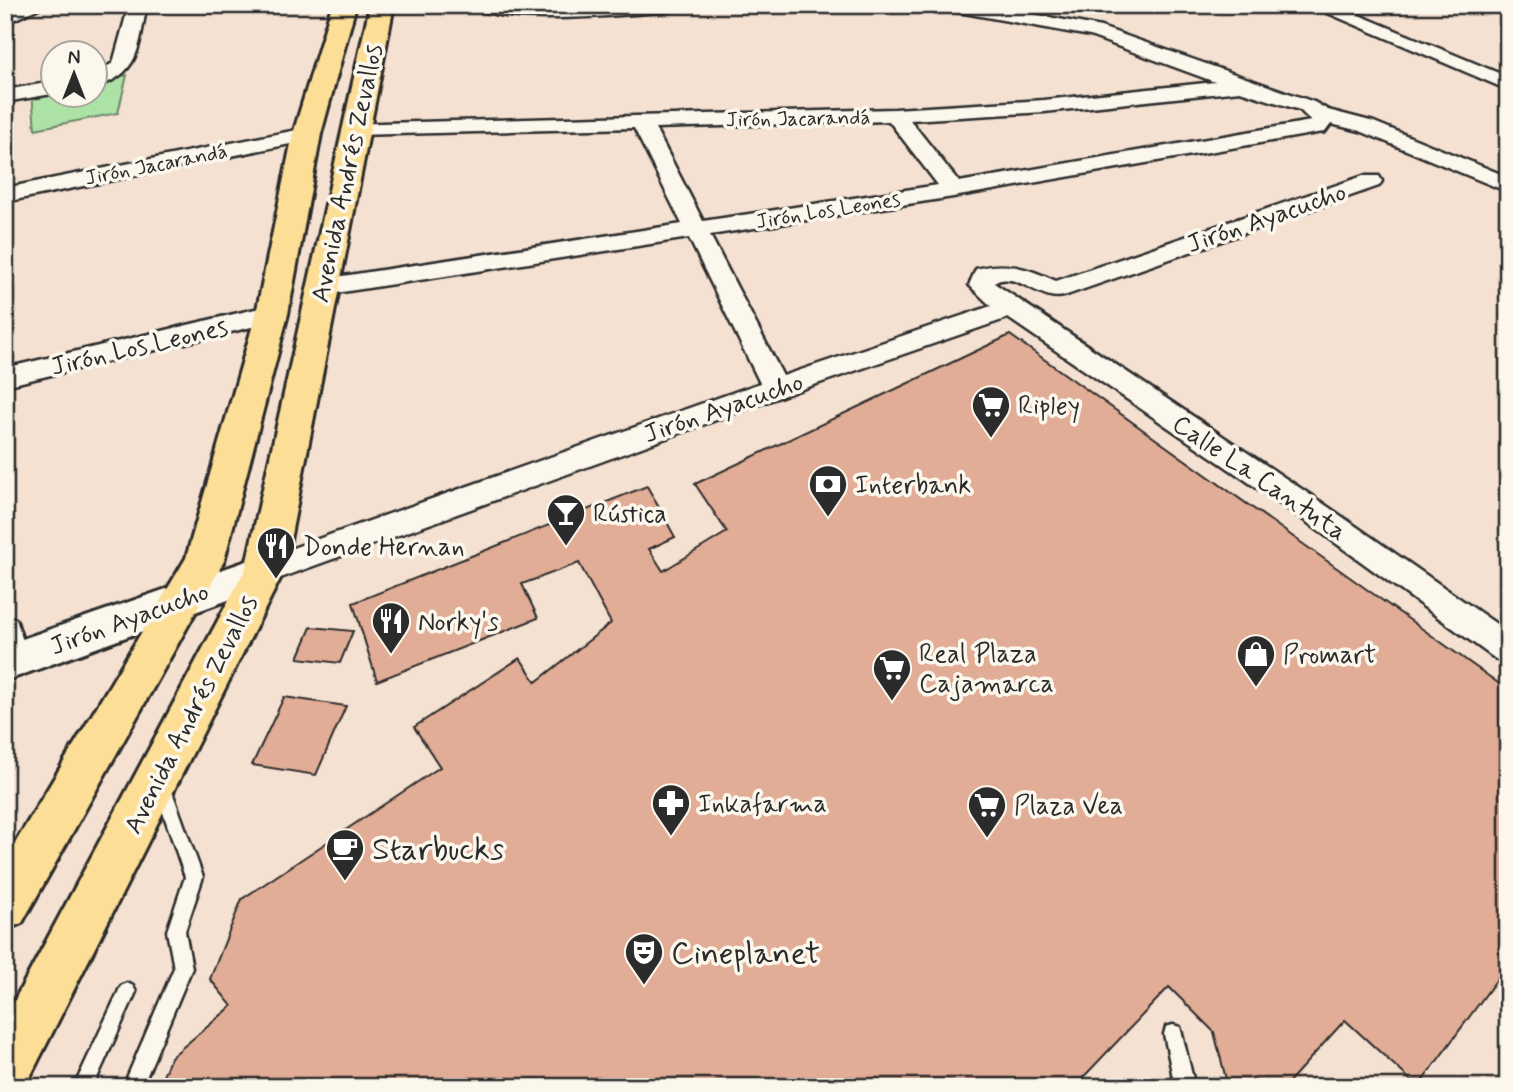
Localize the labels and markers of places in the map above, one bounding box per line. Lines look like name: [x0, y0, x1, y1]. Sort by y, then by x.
supermarket icon: Ripley: [970, 384, 1012, 439]
place label: Ripley: [1018, 390, 1080, 424]
bank icon: Interbank: [807, 463, 849, 518]
place label: Interbank: [855, 469, 971, 503]
bar icon: Rústica: [545, 492, 587, 547]
place label: Rústica: [593, 498, 667, 532]
restaurant icon: Donde Hernan: [255, 525, 297, 580]
place label: Donde Hernan: [303, 531, 465, 565]
restaurant icon: Norky's: [370, 600, 412, 655]
place label: Norky's: [418, 606, 499, 640]
shop icon: Promart: [1235, 633, 1277, 688]
place label: Real Plaza Cajamarca: [919, 638, 1054, 702]
place label: Promart: [1283, 639, 1376, 673]
supermarket icon: Real Plaza Cajamarca: [871, 647, 913, 702]
pharmacy icon: Inkafarma: [650, 782, 692, 837]
supermarket icon: Plaza Vea: [966, 784, 1008, 839]
place label: Inkafarma: [698, 788, 827, 822]
place label: Plaza Vea: [1014, 790, 1123, 824]
cafe icon: Starbucks: [324, 827, 366, 882]
place label: Starbucks: [372, 829, 504, 871]
theatre icon: Cineplanet: [623, 931, 665, 986]
place label: Cineplanet: [671, 933, 820, 975]

